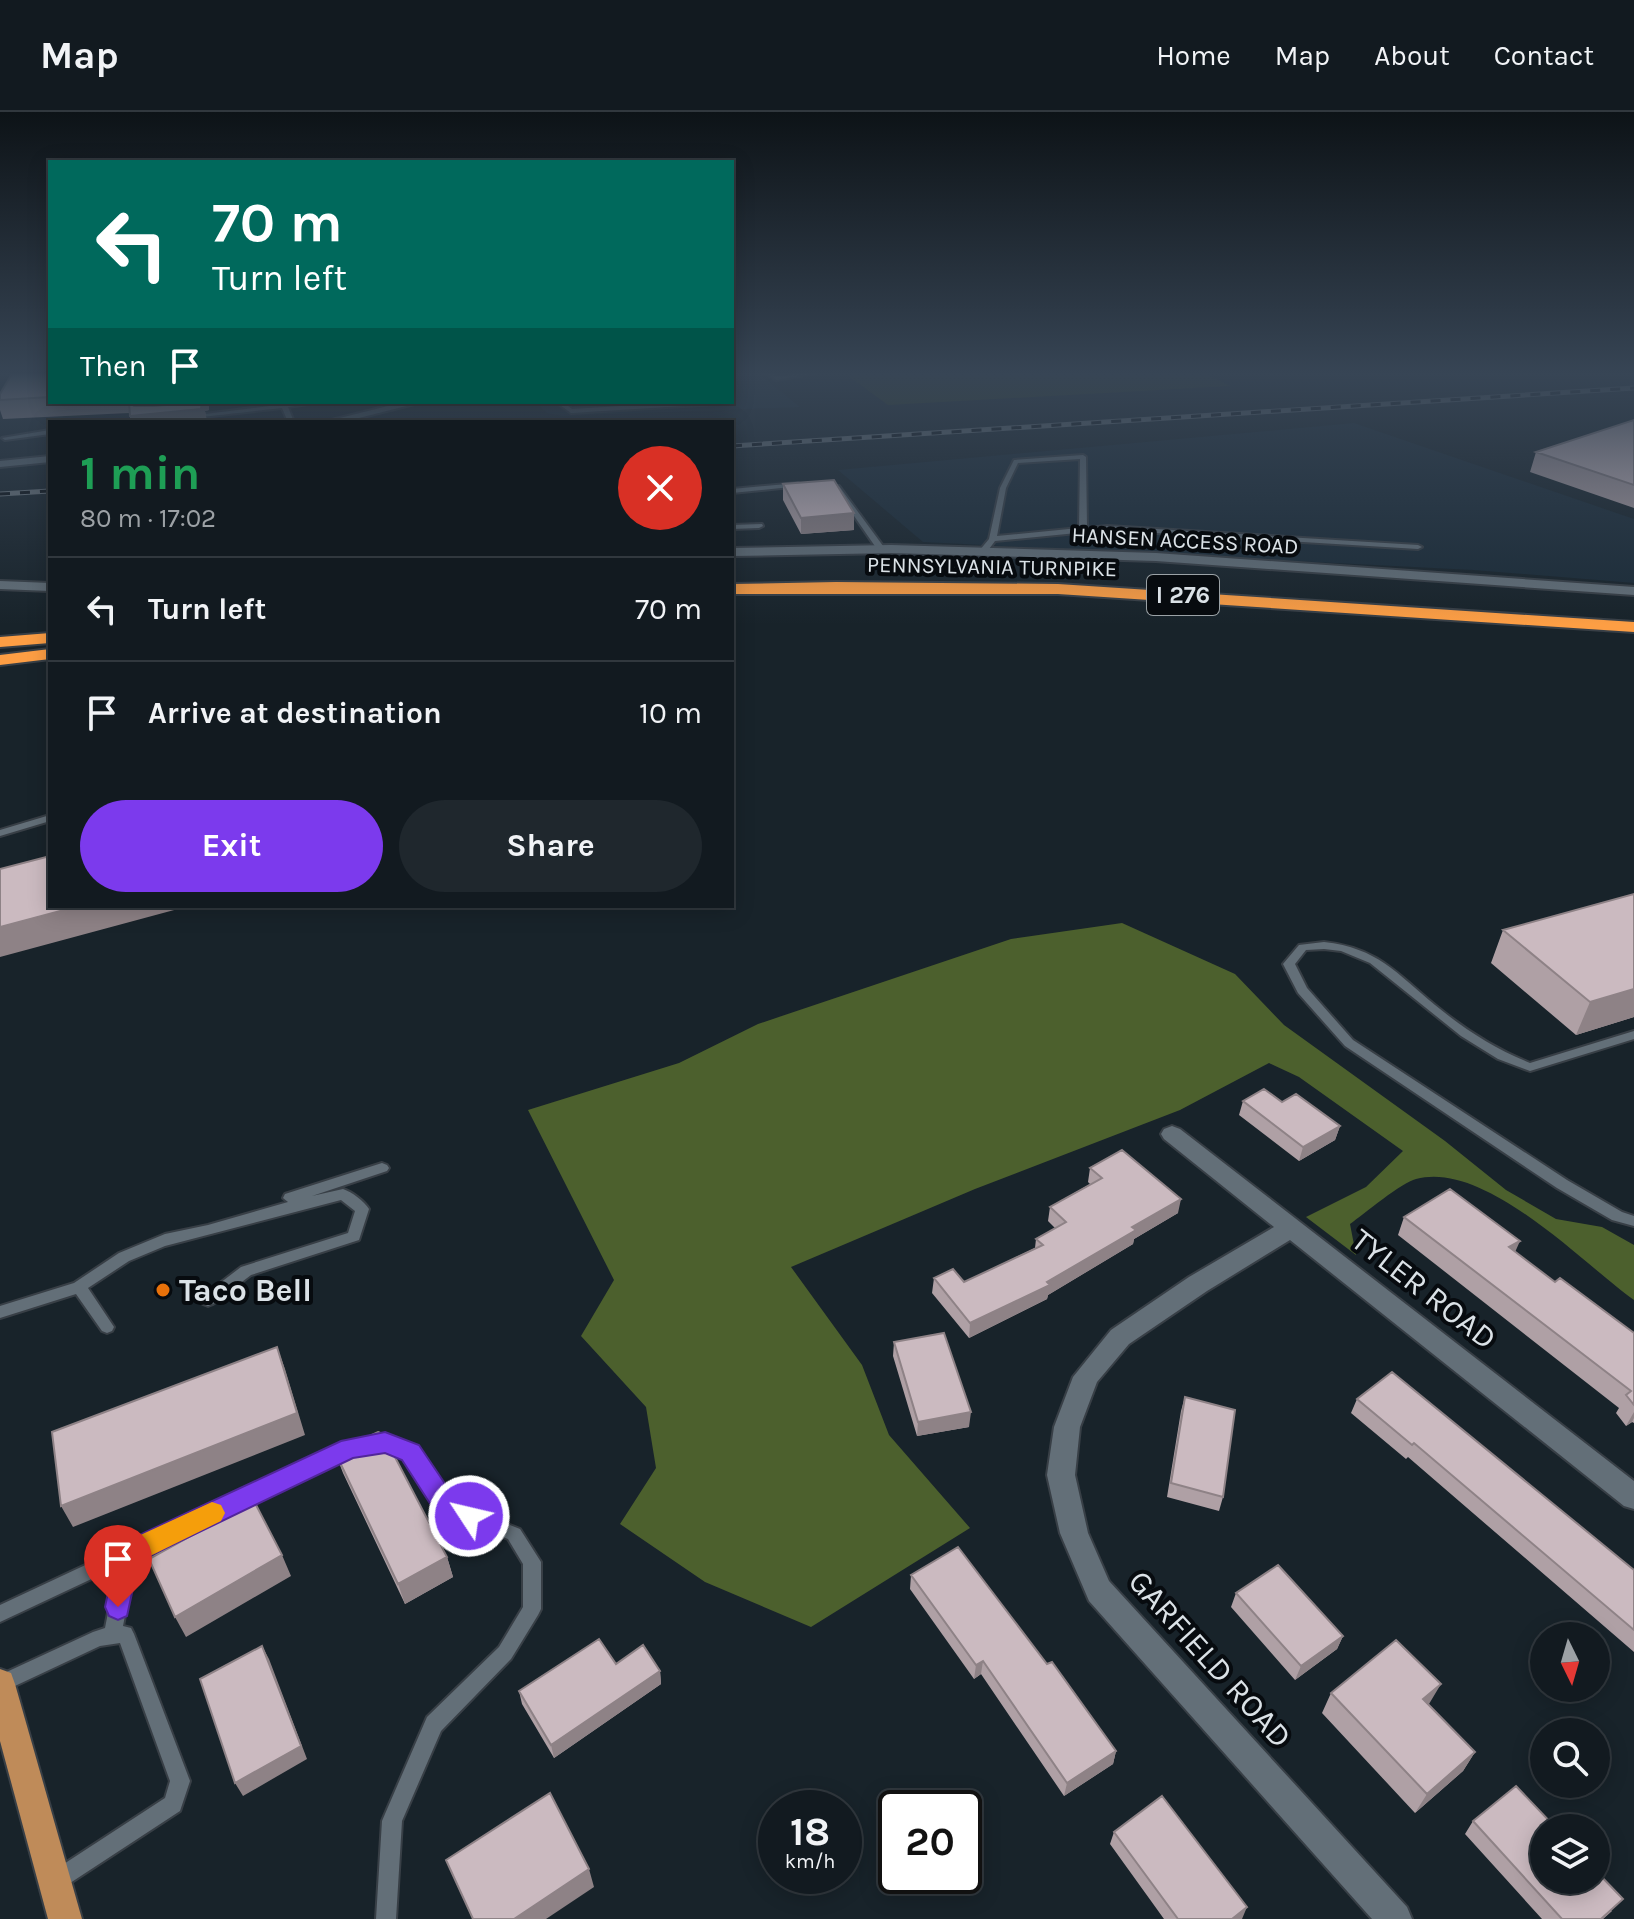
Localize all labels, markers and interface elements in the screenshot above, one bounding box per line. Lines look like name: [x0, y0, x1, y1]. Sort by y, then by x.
text: Map: [40, 33, 119, 78]
text: Home: [1156, 39, 1231, 72]
text: Map: [1275, 39, 1330, 72]
text: About: [1374, 39, 1450, 72]
text: Contact: [1494, 39, 1594, 72]
text: 70 m: [212, 190, 343, 255]
icon: left: [80, 192, 184, 296]
text: Turn left: [212, 257, 347, 299]
icon: arrive: [163, 344, 207, 388]
text: Then: [80, 348, 147, 384]
text: 1 min: [80, 445, 200, 501]
button: close: [618, 446, 702, 530]
text: 80 m · 17:02: [80, 503, 216, 534]
street label: HANSEN ACCESS ROAD: [1071, 522, 1299, 560]
street label: PENNSYLVANIA TURNPIKE: [867, 552, 1117, 582]
road number: I 276: [1147, 575, 1219, 615]
icon: left: [80, 587, 124, 631]
text: Turn left: [148, 591, 266, 627]
text: 70 m: [635, 591, 702, 627]
icon: arrive: [80, 691, 124, 735]
text: Arrive at destination: [148, 695, 442, 731]
text: 10 m: [639, 695, 702, 731]
button: Exit: [80, 800, 383, 892]
button: Share: [399, 800, 702, 892]
street label: TYLER ROAD: [1344, 1221, 1504, 1357]
place label: Taco Bell: [179, 1272, 312, 1309]
marker: Taco Bell: [154, 1281, 172, 1299]
position arrow: [427, 1474, 511, 1558]
pin: [84, 1525, 152, 1607]
icon: arrive: [96, 1537, 140, 1581]
street label: GARFIELD ROAD: [1121, 1563, 1299, 1755]
north arrow: [1530, 1622, 1610, 1702]
map controls: [1530, 1622, 1610, 1894]
button: search: [1530, 1718, 1610, 1798]
speed limit sign: 20: [878, 1790, 982, 1894]
text: 18: [790, 1808, 830, 1855]
button: layers: [1530, 1814, 1610, 1894]
text: km/h: [785, 1850, 835, 1873]

